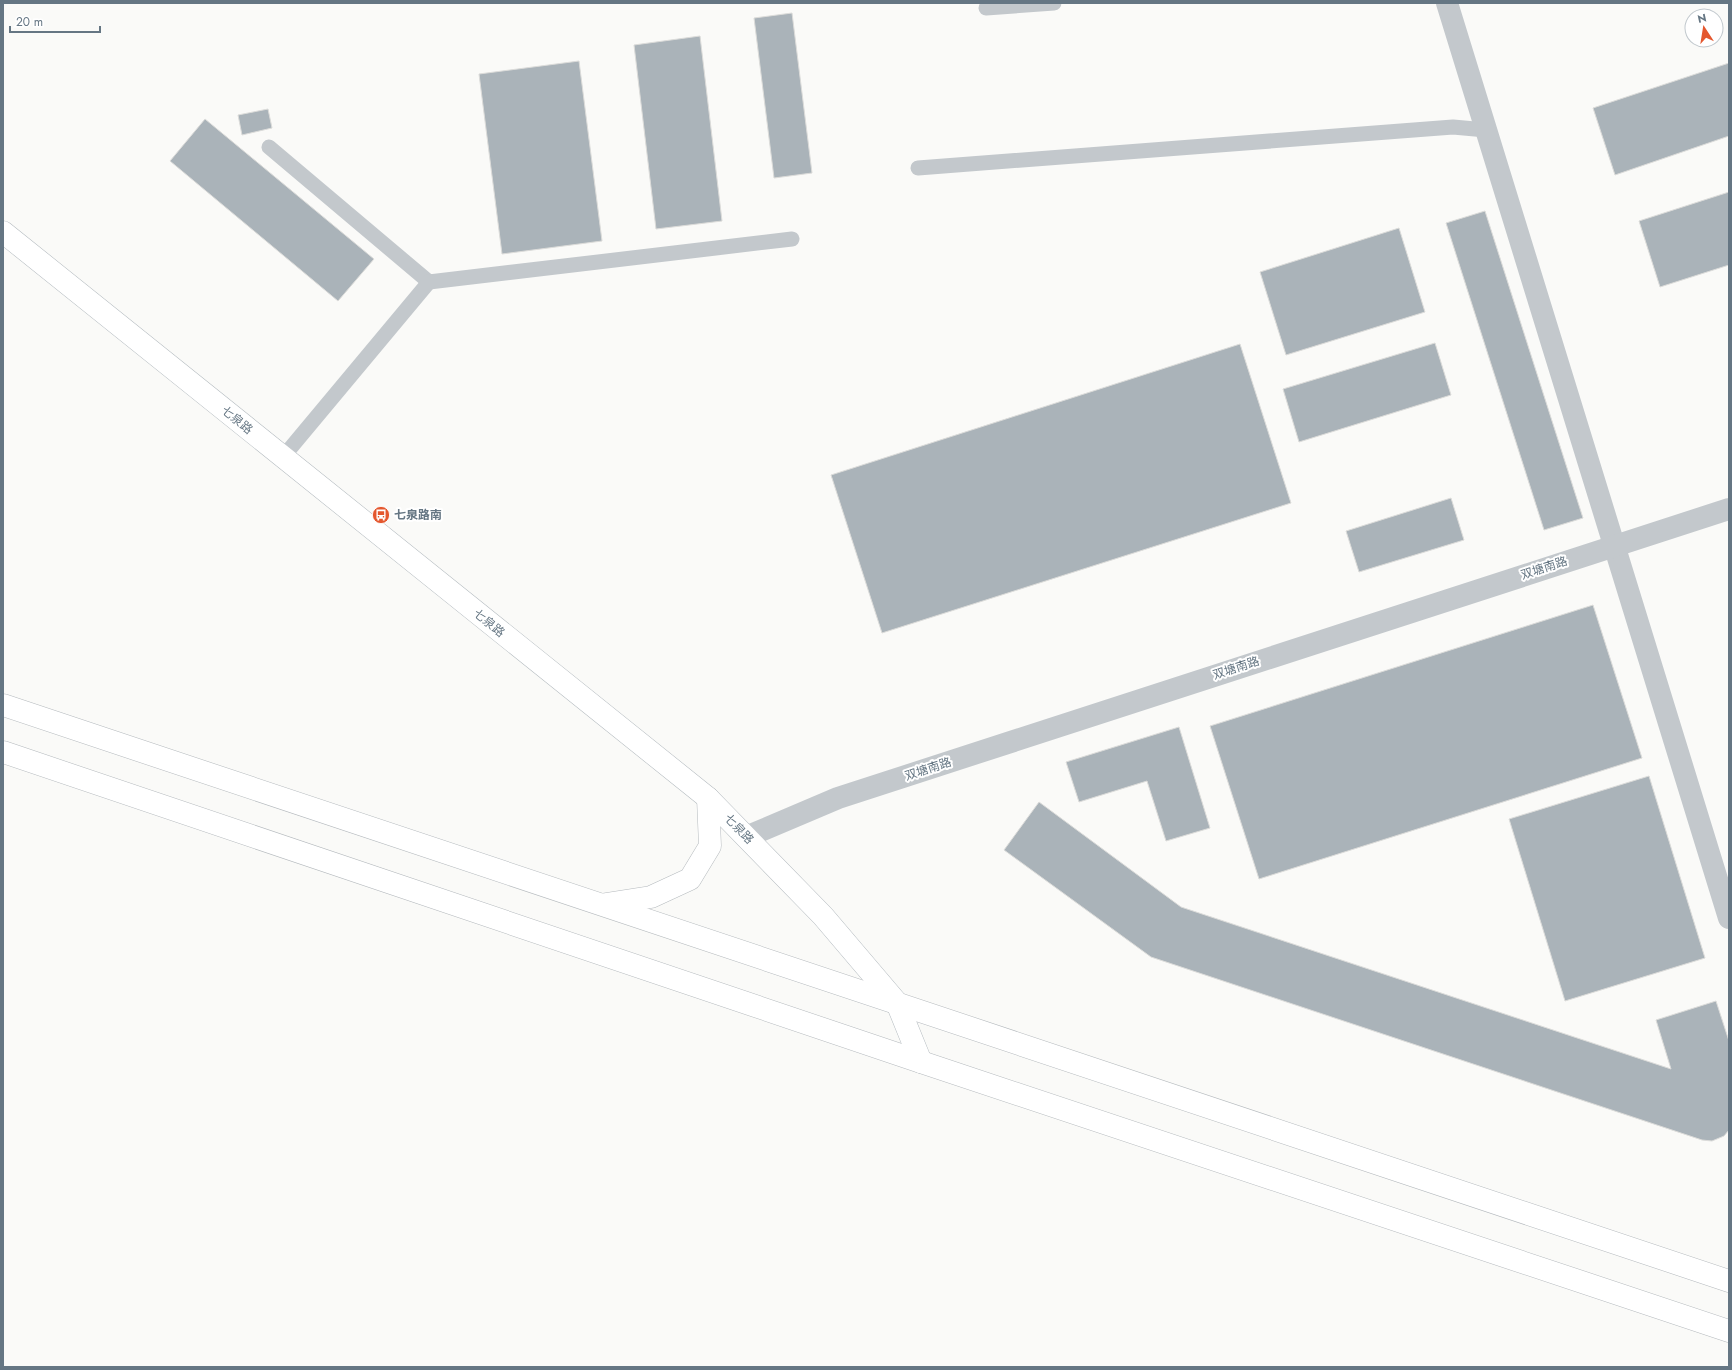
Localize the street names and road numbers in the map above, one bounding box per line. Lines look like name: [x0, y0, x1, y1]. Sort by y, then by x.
street label: 七泉路: [217, 402, 257, 438]
street label: 双塘南路: [1518, 552, 1570, 584]
street label: 七泉路: [469, 605, 509, 641]
street label: 双塘南路: [1210, 652, 1262, 684]
street label: 双塘南路: [902, 753, 954, 785]
street label: 七泉路: [720, 810, 758, 848]

